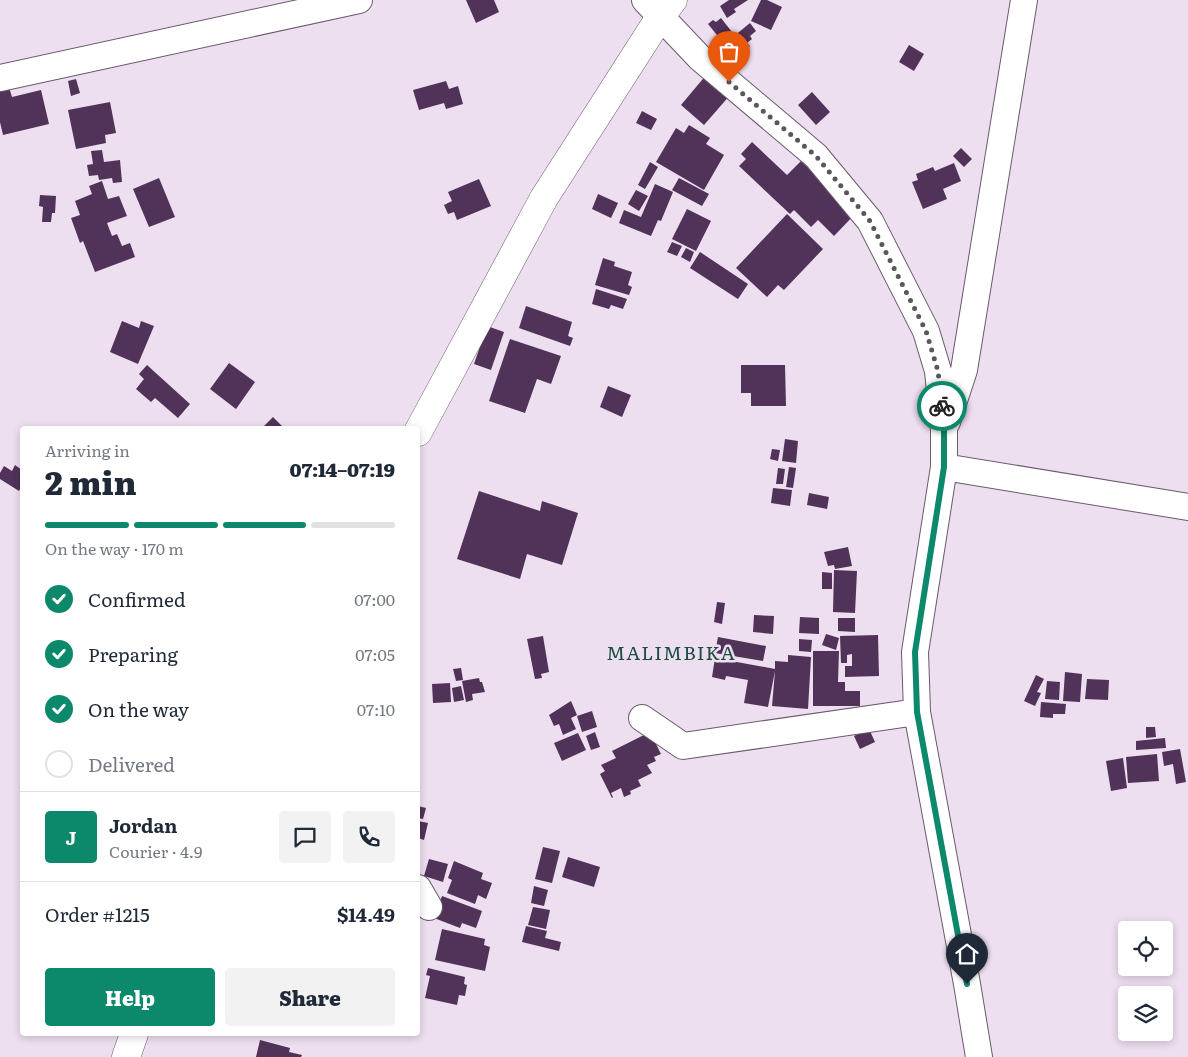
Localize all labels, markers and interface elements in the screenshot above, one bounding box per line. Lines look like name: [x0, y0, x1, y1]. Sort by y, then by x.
pin: [708, 31, 750, 82]
icon: bag: [715, 38, 743, 66]
courier: [917, 381, 967, 431]
icon: bike: [928, 392, 956, 420]
text: Arriving in: [45, 438, 130, 462]
text: 07:14–07:19: [290, 455, 395, 483]
text: 2 min: [45, 457, 137, 505]
text: On the way · 170 m: [45, 536, 184, 560]
icon: check: [45, 585, 73, 613]
text: Confirmed: [88, 585, 186, 613]
text: 07:00: [354, 587, 395, 611]
district label: MALIMBIKA: [606, 638, 736, 666]
icon: check: [45, 640, 73, 668]
text: Preparing: [88, 640, 178, 668]
text: 07:05: [355, 642, 395, 666]
icon: check: [45, 695, 73, 723]
text: On the way: [88, 695, 189, 723]
text: 07:10: [357, 697, 395, 721]
text: Delivered: [88, 750, 175, 778]
text: Jordan: [109, 811, 178, 839]
button: chat: [279, 811, 331, 863]
button: phone: [343, 811, 395, 863]
text: J: [66, 823, 76, 851]
text: Courier · 4.9: [109, 839, 202, 863]
text: Order #1215: [45, 900, 150, 928]
text: $14.49: [337, 900, 395, 928]
map controls: [1118, 921, 1173, 1041]
button: locate: [1118, 921, 1173, 976]
pin: [946, 933, 988, 984]
icon: home: [953, 940, 981, 968]
button: Help: [45, 968, 215, 1026]
button: Share: [225, 968, 395, 1026]
button: layers: [1118, 986, 1173, 1041]

